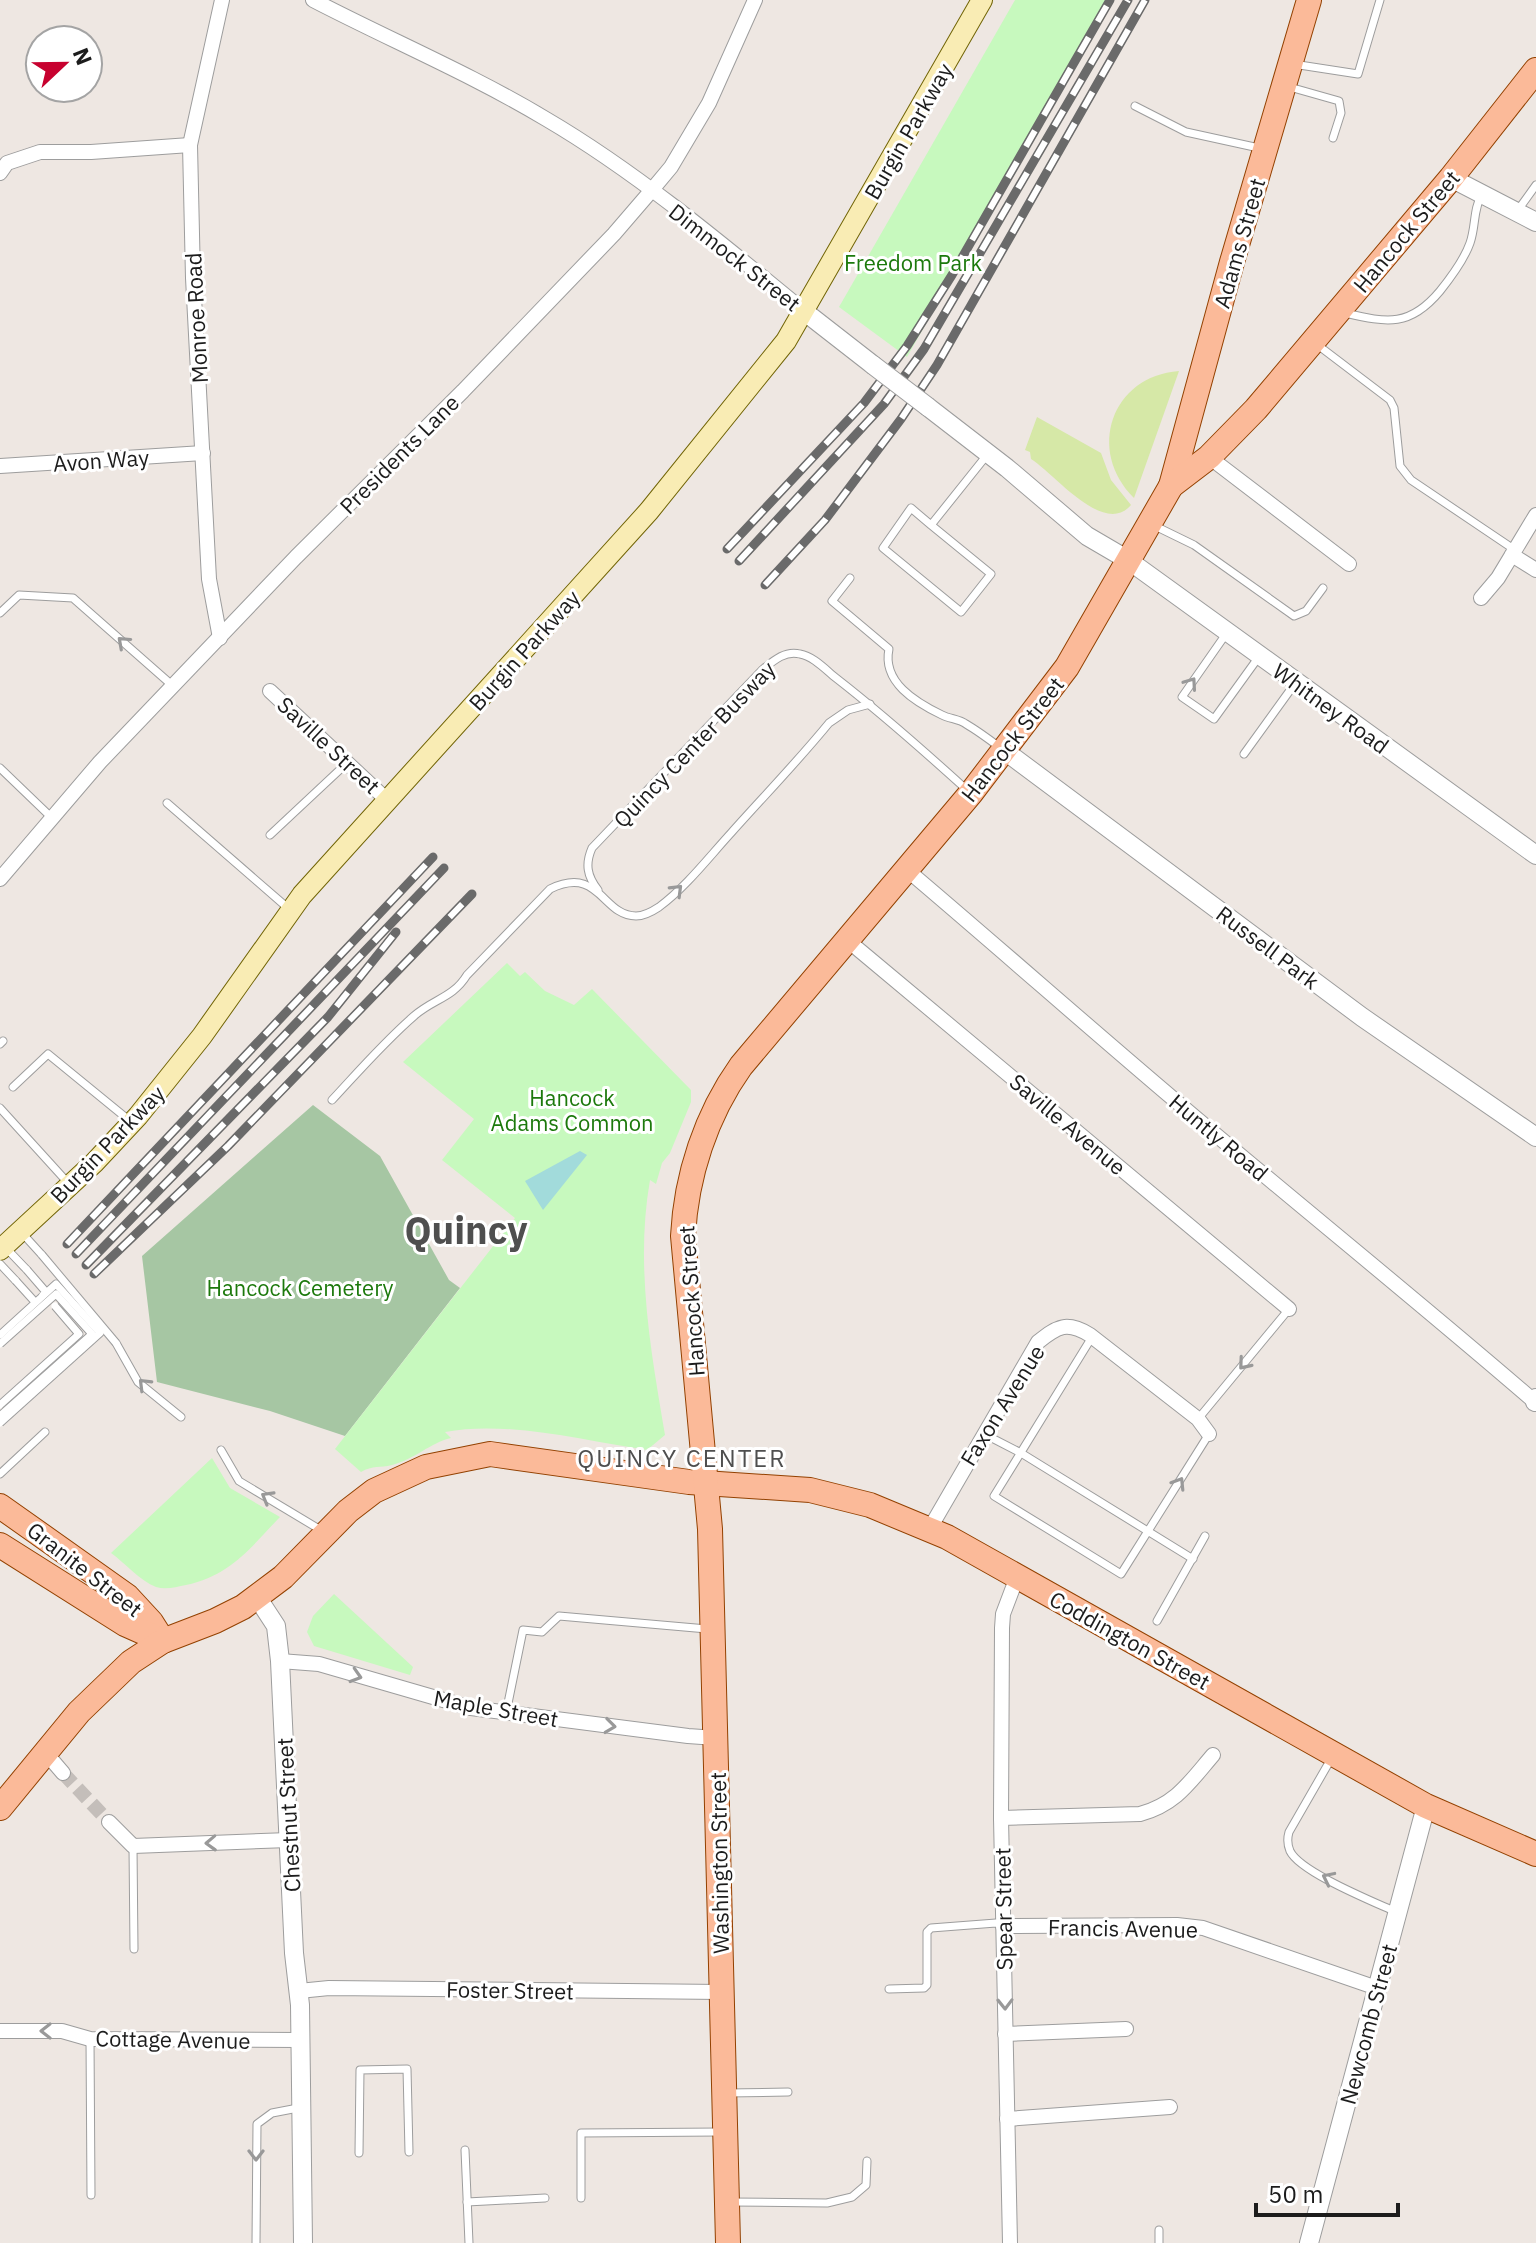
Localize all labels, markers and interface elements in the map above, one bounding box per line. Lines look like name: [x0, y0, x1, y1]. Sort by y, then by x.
north arrow: [24, 24, 104, 104]
text: N: [67, 44, 99, 69]
street label: Burgin Parkway: [857, 57, 959, 205]
street label: Hancock Street: [1346, 164, 1466, 298]
street label: Adams Street: [1207, 175, 1271, 311]
street label: Dimmock Street: [663, 197, 807, 317]
park label: Freedom Park: [844, 248, 982, 277]
street label: Monroe Road: [178, 252, 214, 384]
street label: Presidents Lane: [333, 388, 465, 520]
street label: Avon Way: [52, 442, 150, 478]
street label: Burgin Parkway: [462, 583, 586, 717]
one-way arrow: [118, 637, 133, 652]
street label: Quincy Center Busway: [607, 654, 781, 834]
street label: Whitney Road: [1267, 656, 1395, 760]
street label: Hancock Street: [954, 670, 1070, 808]
one-way arrow: [1181, 678, 1196, 692]
street label: Saville Street: [272, 690, 386, 800]
one-way arrow: [668, 884, 682, 899]
street label: Russell Park: [1211, 899, 1326, 995]
street label: Saville Avenue: [1004, 1067, 1132, 1181]
street label: Burgin Parkway: [43, 1079, 171, 1209]
park label: Hancock Adams Common: [491, 1083, 653, 1137]
street label: Huntly Road: [1163, 1087, 1275, 1187]
district label: Quincy: [404, 1205, 528, 1254]
street label: Hancock Street: [671, 1225, 711, 1377]
park label: Hancock Cemetery: [207, 1273, 393, 1302]
street label: Faxon Avenue: [953, 1339, 1051, 1471]
one-way arrow: [1239, 1355, 1253, 1370]
one-way arrow: [138, 1379, 153, 1394]
district label: QUINCY CENTER: [577, 1442, 787, 1474]
one-way arrow: [1169, 1477, 1184, 1492]
one-way arrow: [261, 1491, 276, 1507]
street label: Granite Street: [22, 1515, 148, 1623]
street label: Coddington Street: [1045, 1584, 1215, 1696]
one-way arrow: [349, 1667, 363, 1683]
street label: Maple Street: [431, 1683, 561, 1733]
one-way arrow: [604, 1718, 617, 1735]
street label: Chestnut Street: [269, 1737, 307, 1893]
street label: Washington Street: [703, 1772, 735, 1954]
one-way arrow: [204, 1834, 217, 1851]
street label: Spear Street: [987, 1847, 1019, 1971]
one-way arrow: [1321, 1873, 1336, 1888]
street label: Francis Avenue: [1048, 1912, 1198, 1944]
street label: Newcomb Street: [1333, 1941, 1403, 2107]
street label: Foster Street: [446, 1974, 574, 2006]
one-way arrow: [996, 1998, 1014, 2011]
one-way arrow: [39, 2022, 52, 2040]
street label: Cottage Avenue: [95, 2023, 251, 2055]
one-way arrow: [247, 2149, 265, 2162]
scale bar: [1256, 2167, 1398, 2217]
text: 50 m: [1268, 2178, 1323, 2210]

